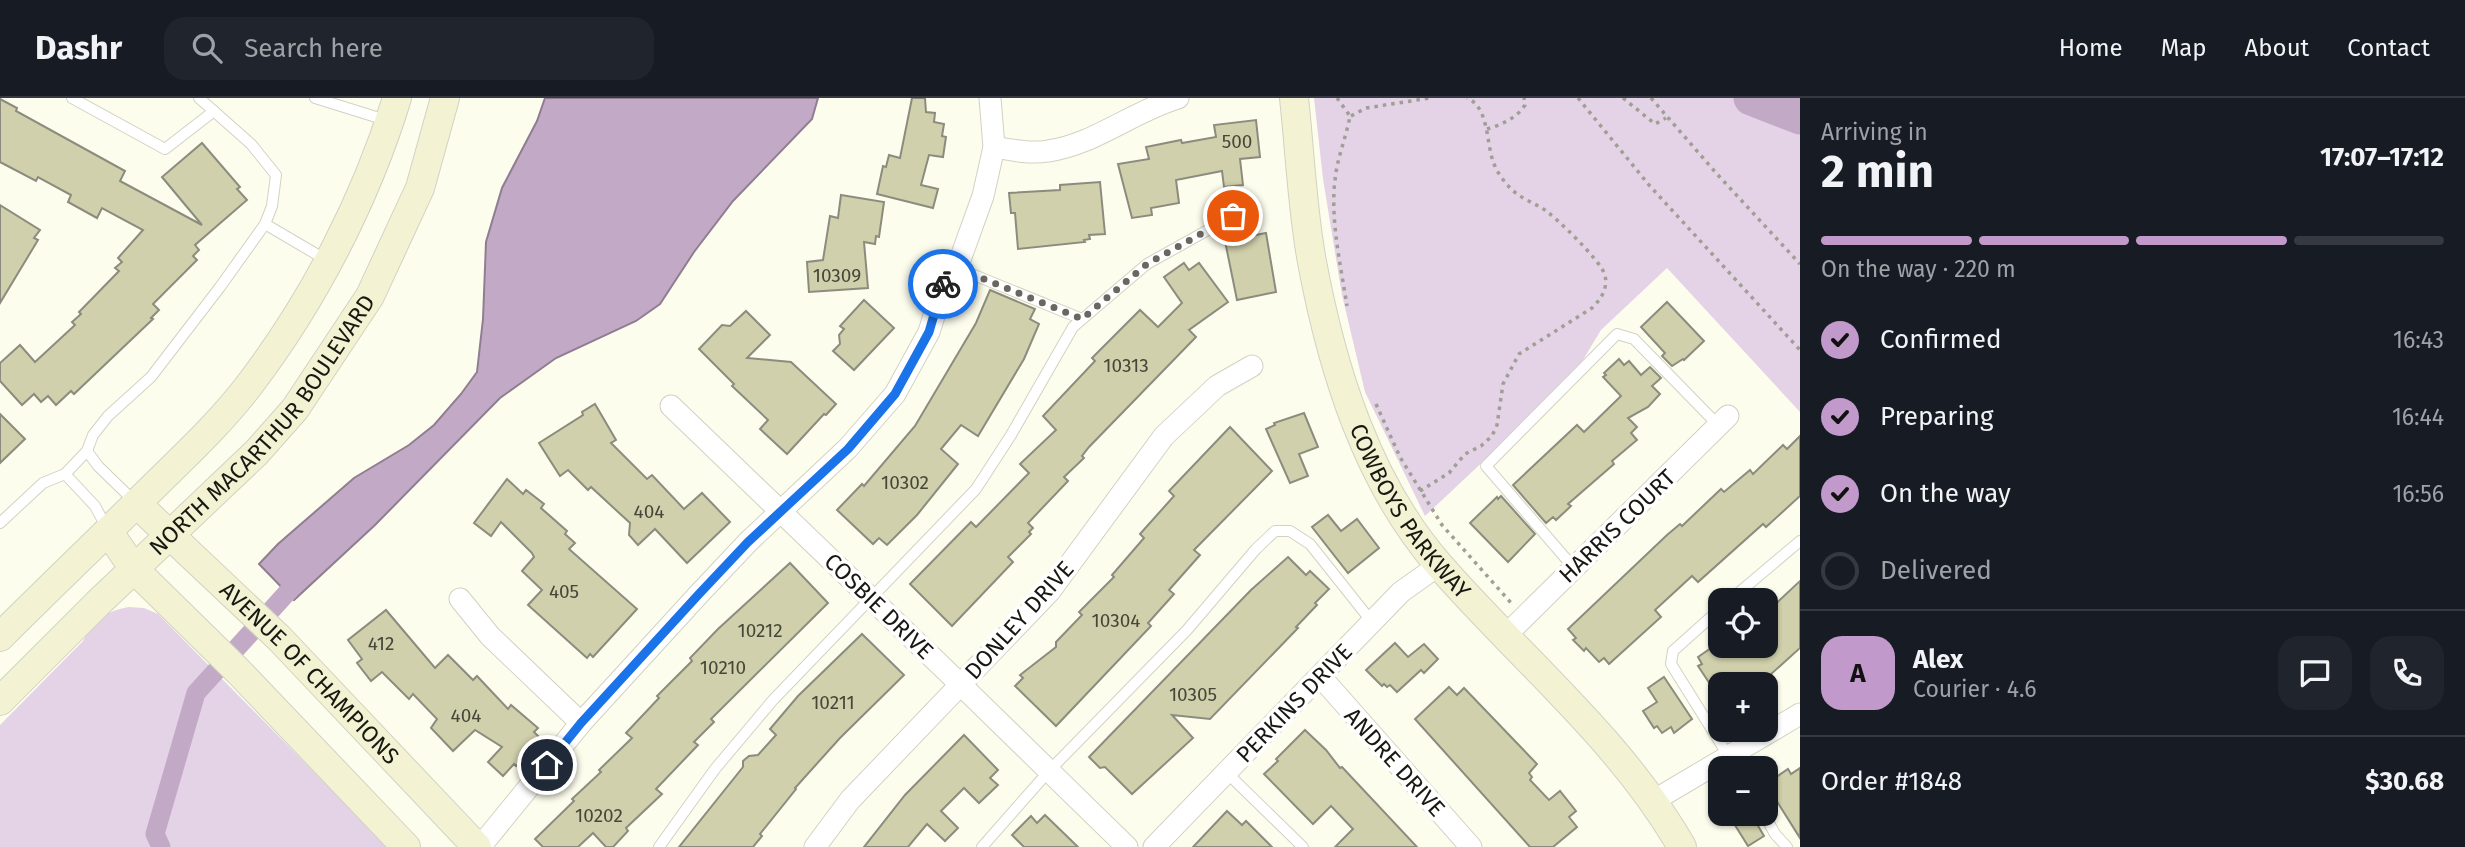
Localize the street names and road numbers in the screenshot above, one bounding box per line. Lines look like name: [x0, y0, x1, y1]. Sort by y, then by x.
street label: NORTH MACARTHUR BOULEVARD: [143, 289, 381, 561]
street label: COWBOYS PARKWAY: [1344, 420, 1477, 605]
street label: HARRIS COURT: [1553, 463, 1681, 589]
street label: COSBIE DRIVE: [819, 547, 939, 665]
street label: DONLEY DRIVE: [959, 555, 1079, 685]
street label: AVENUE OF CHAMPIONS: [214, 576, 405, 770]
street label: PERKINS DRIVE: [1230, 638, 1358, 768]
street label: ANDRE DRIVE: [1339, 702, 1451, 822]

